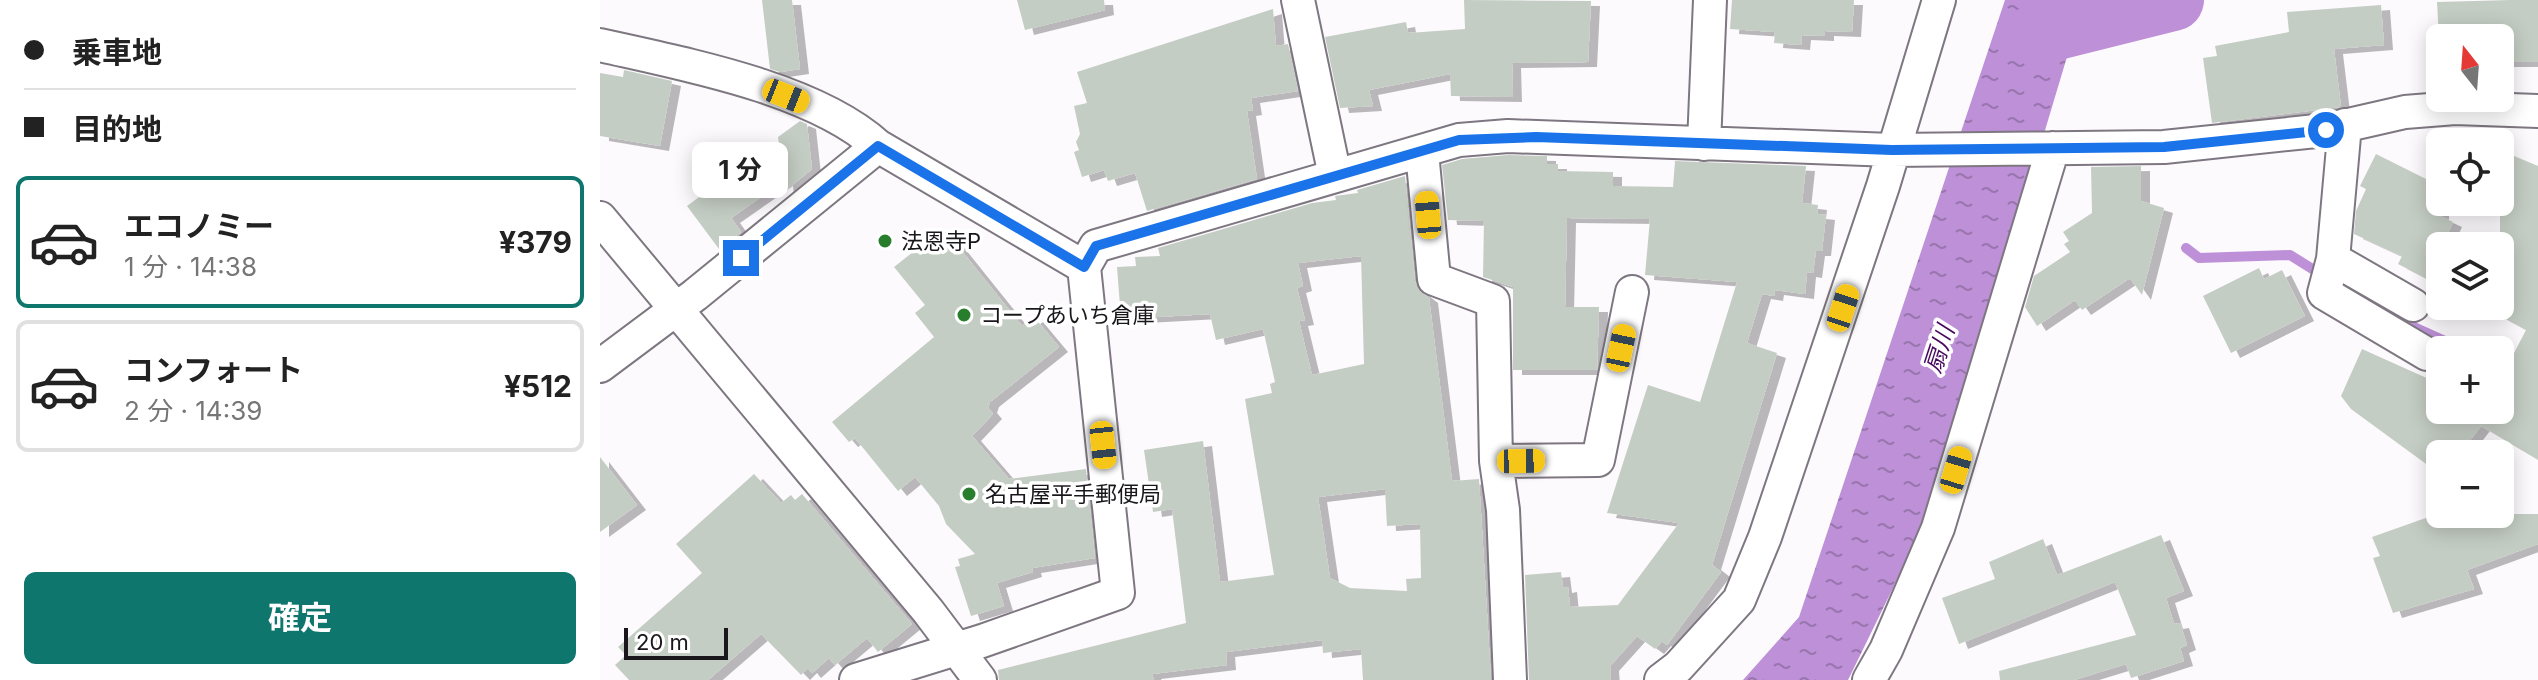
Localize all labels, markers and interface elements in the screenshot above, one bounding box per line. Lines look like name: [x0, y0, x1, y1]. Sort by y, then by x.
north arrow: [2426, 24, 2514, 112]
map controls: [2426, 24, 2514, 528]
text: 乗車地: [72, 34, 162, 70]
car: [759, 76, 813, 116]
text: 目的地: [72, 111, 162, 147]
route start: [2308, 112, 2344, 148]
button: locate: [2426, 128, 2514, 216]
callout: 1 分: [693, 142, 789, 198]
text: 1 分: [718, 154, 762, 185]
car: [1414, 190, 1442, 240]
icon: car: [28, 206, 100, 278]
text: エコノミー: [124, 208, 274, 244]
text: ¥379: [499, 224, 572, 260]
place label: 法恩寺P: [901, 228, 981, 254]
marker: 法恩寺P: [876, 232, 894, 250]
button: layers: [2426, 232, 2514, 320]
route end: [723, 240, 759, 276]
text: 1 分 · 14:38: [124, 251, 257, 282]
car: [1824, 281, 1862, 335]
place label: コープあいち倉庫: [980, 302, 1155, 328]
marker: コープあいち倉庫: [955, 306, 973, 324]
water label: 扇川: [1918, 319, 1961, 376]
car: [1604, 322, 1638, 374]
button: +: [2426, 336, 2514, 424]
icon: car: [28, 350, 100, 422]
text: コンフォート: [124, 352, 303, 388]
text: ¥512: [504, 368, 572, 404]
text: 2 分 · 14:39: [124, 395, 262, 426]
car: [1089, 420, 1117, 470]
button: −: [2426, 440, 2514, 528]
car: [1938, 444, 1974, 496]
car: [1497, 449, 1545, 473]
place label: 名古屋平手郵便局: [985, 481, 1161, 507]
marker: 名古屋平手郵便局: [960, 485, 978, 503]
button: 確定: [24, 572, 576, 664]
scale bar: [624, 624, 728, 660]
text: 20 m: [636, 629, 689, 655]

